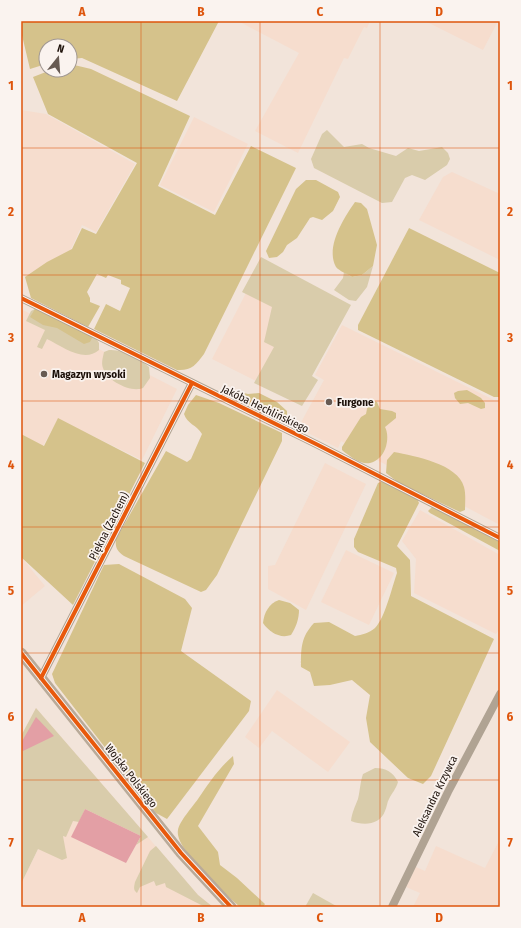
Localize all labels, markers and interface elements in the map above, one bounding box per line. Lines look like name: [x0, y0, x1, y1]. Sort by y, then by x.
text: A: [77, 4, 86, 19]
text: B: [197, 4, 205, 19]
text: C: [317, 4, 324, 19]
text: D: [435, 4, 443, 19]
north arrow: [38, 38, 78, 78]
text: N: [56, 42, 66, 56]
text: 1: [8, 78, 14, 93]
text: 1: [507, 78, 513, 93]
text: 2: [7, 204, 14, 219]
text: 2: [506, 204, 513, 219]
text: 3: [7, 330, 14, 345]
text: 3: [506, 330, 513, 345]
place label: Magazyn wysoki: [52, 368, 126, 381]
marker: Magazyn wysoki: [39, 369, 49, 379]
street label: Jakóba Hechlińskiego: [219, 382, 311, 436]
place label: Furgone: [337, 396, 374, 409]
marker: Furgone: [324, 397, 334, 407]
text: 4: [8, 457, 15, 472]
text: 4: [507, 457, 514, 472]
street label: Piękna (Zachem): [86, 490, 132, 562]
text: 5: [8, 583, 14, 598]
text: 5: [507, 583, 513, 598]
text: 6: [8, 709, 15, 724]
text: 6: [507, 709, 514, 724]
street label: Wojska Polskiego: [102, 742, 160, 811]
street label: Aleksandra Krzywca: [410, 753, 460, 839]
text: 7: [8, 835, 14, 850]
text: 7: [507, 835, 513, 850]
text: A: [77, 910, 86, 925]
text: B: [197, 910, 205, 925]
text: C: [317, 910, 324, 925]
text: D: [435, 910, 443, 925]

